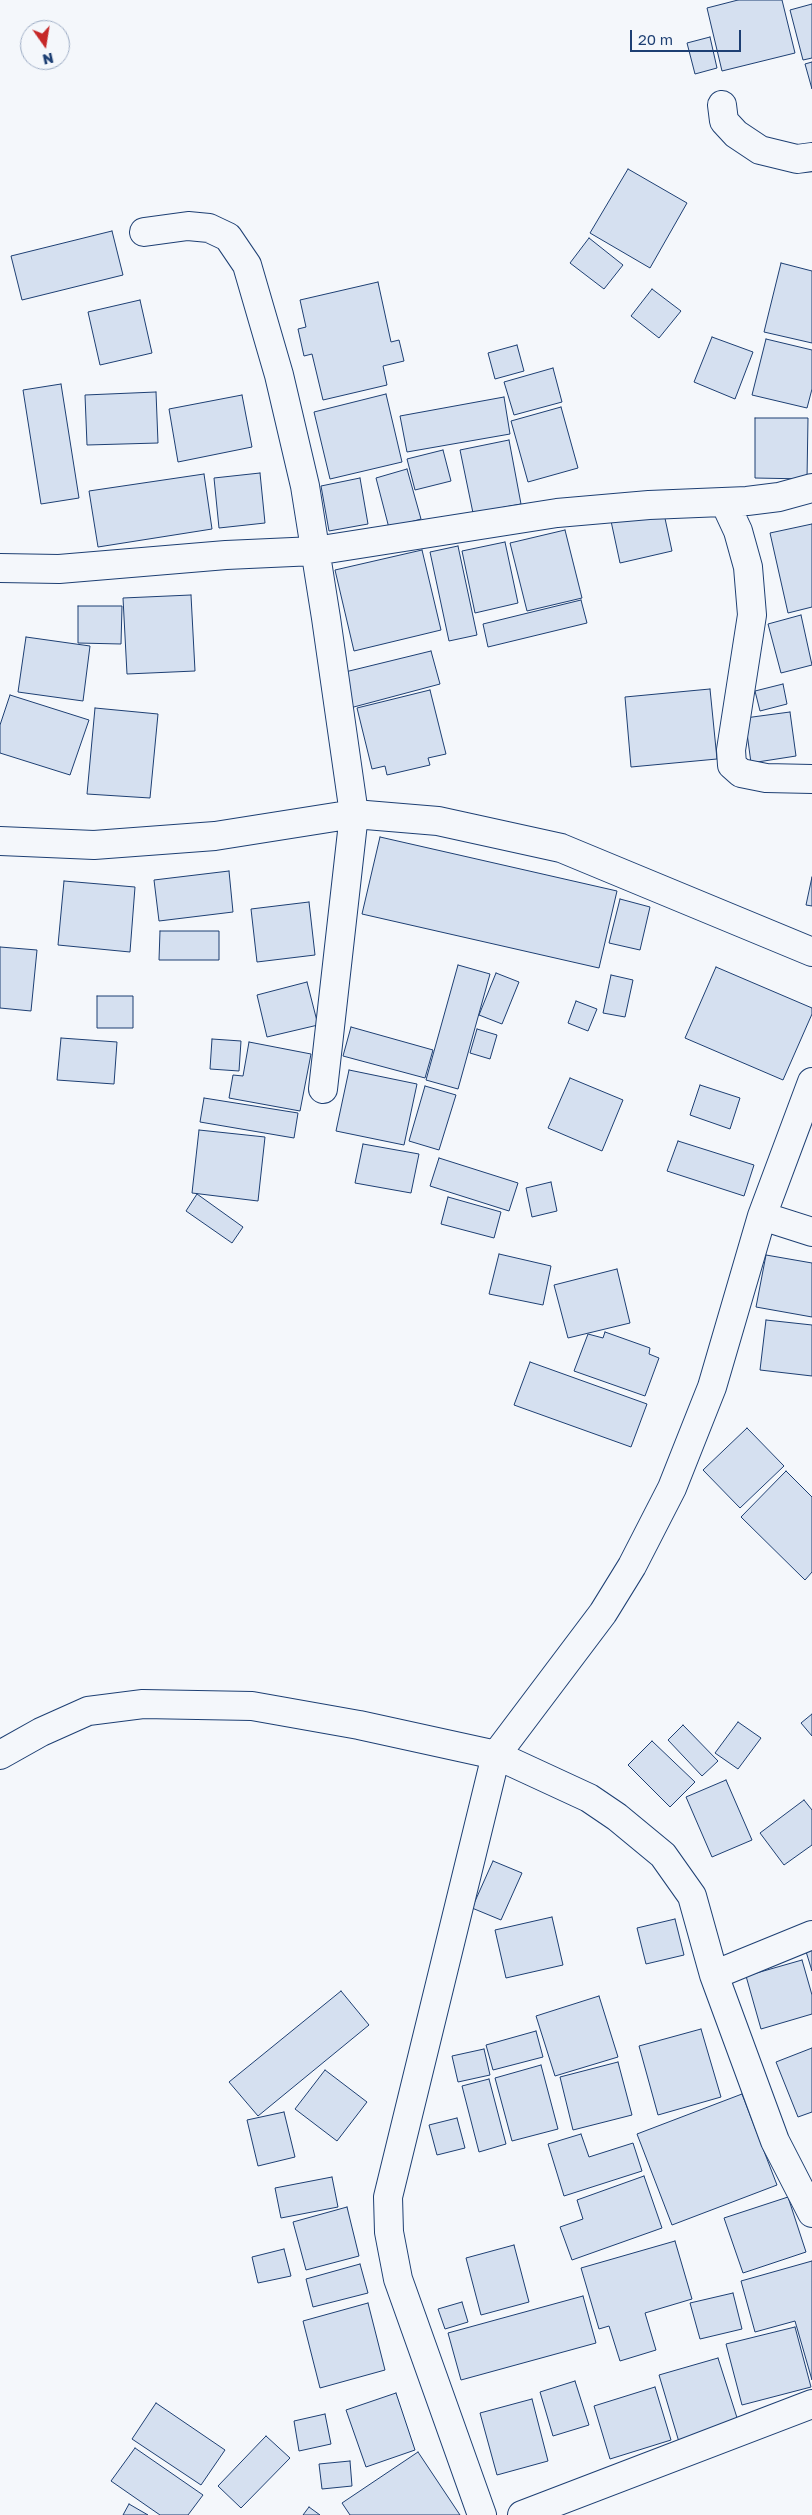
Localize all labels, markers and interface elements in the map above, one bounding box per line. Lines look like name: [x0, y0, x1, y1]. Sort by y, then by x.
north arrow: [20, 20, 70, 70]
scale bar: [632, 20, 743, 52]
text: 20 m: [638, 30, 673, 48]
text: N: [41, 50, 55, 69]

